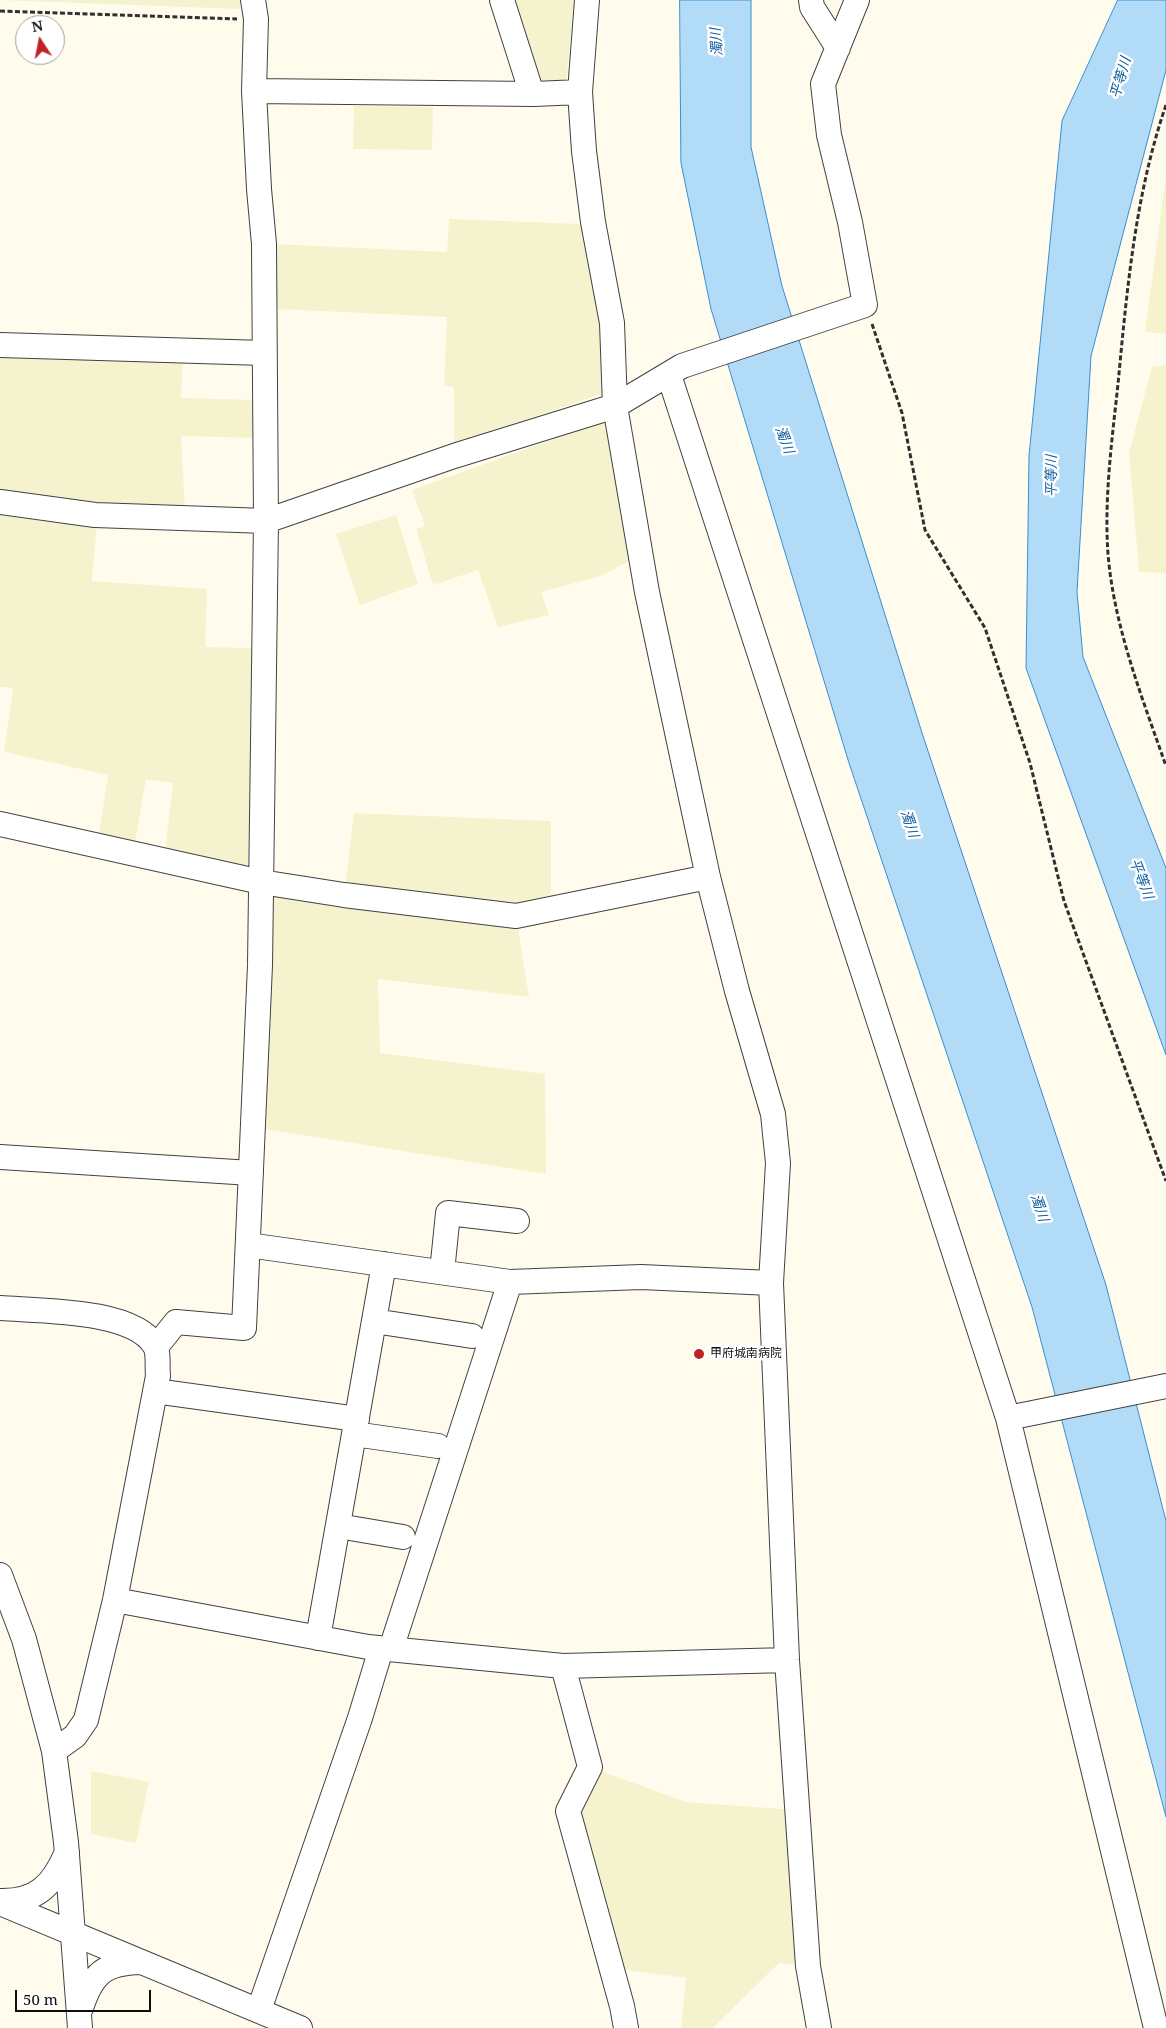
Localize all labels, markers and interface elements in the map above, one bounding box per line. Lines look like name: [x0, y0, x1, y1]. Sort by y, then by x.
north arrow: [15, 15, 65, 65]
text: N: [30, 15, 44, 36]
water label: 濁川: [708, 27, 726, 57]
water label: 平等川: [1107, 55, 1135, 101]
water label: 濁川: [771, 424, 797, 456]
water label: 平等川: [1044, 455, 1060, 497]
water label: 濁川: [896, 808, 922, 840]
water label: 平等川: [1126, 856, 1156, 902]
water label: 濁川: [1026, 1192, 1052, 1224]
marker: 甲府城南病院: [692, 1347, 706, 1361]
place label: 甲府城南病院: [710, 1347, 782, 1361]
scale bar: [18, 1980, 154, 2012]
text: 50 m: [23, 1989, 58, 2009]

